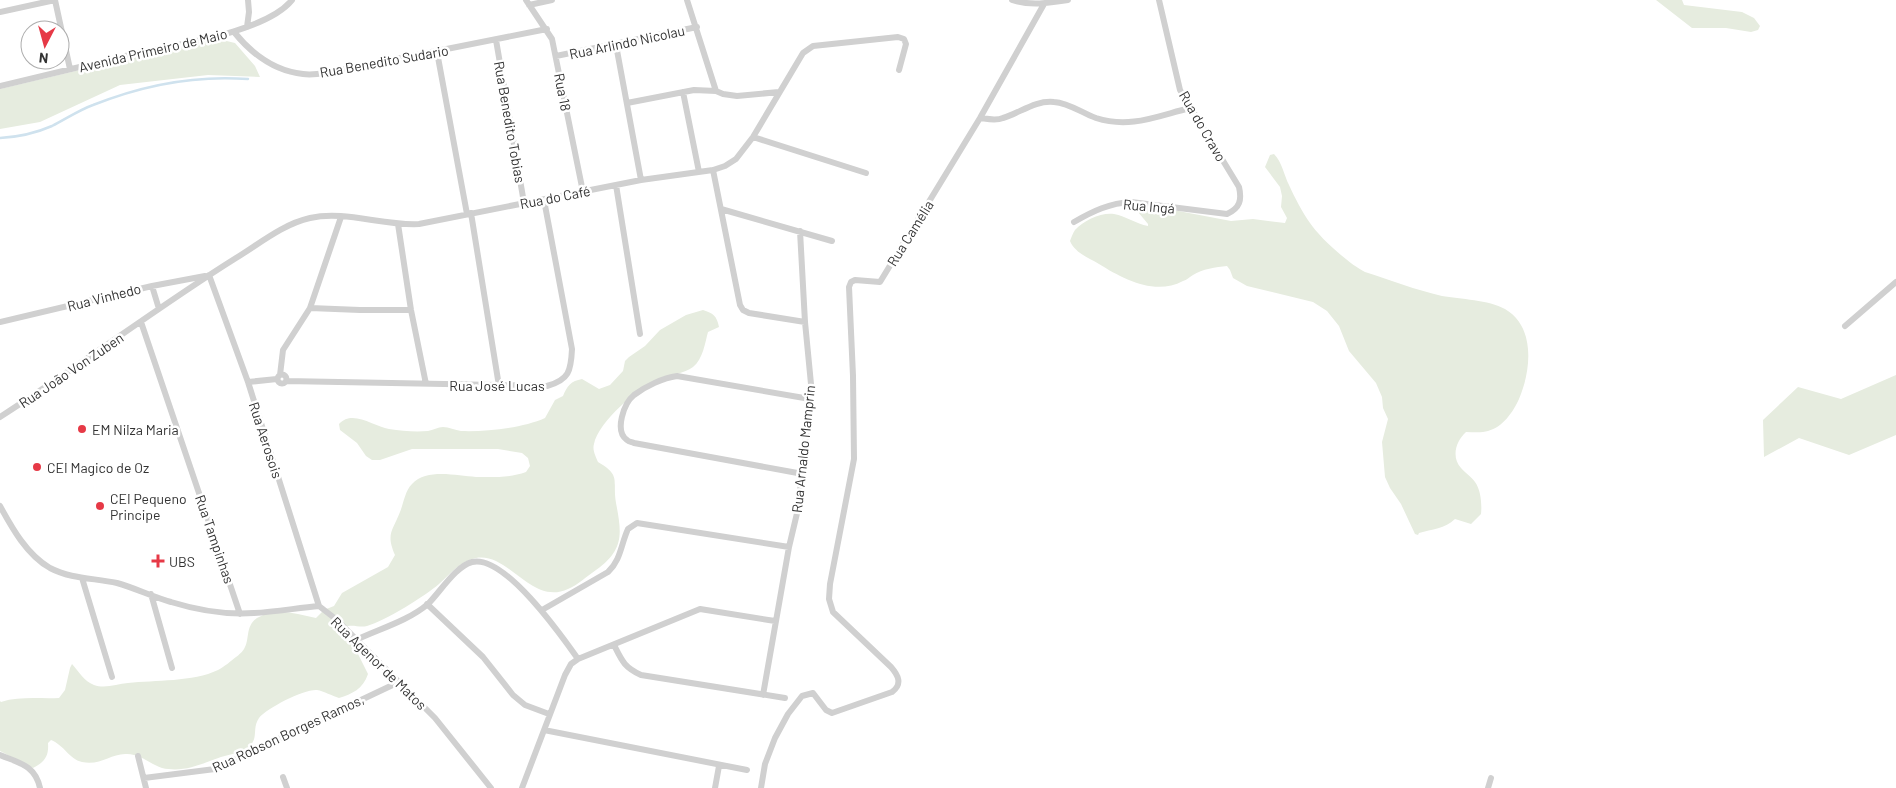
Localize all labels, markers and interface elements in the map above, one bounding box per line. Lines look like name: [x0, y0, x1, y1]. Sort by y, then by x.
north arrow: [20, 20, 70, 70]
street label: Rua Arlindo Nicolau: [568, 21, 686, 63]
street label: Avenida Primeiro de Maio: [77, 25, 229, 75]
street label: Rua Benedito Sudario: [318, 41, 450, 81]
text: N: [38, 49, 49, 67]
street label: Rua Benedito Tobias: [491, 60, 529, 185]
street label: Rua 18: [551, 72, 575, 112]
street label: Rua do Cravo: [1176, 88, 1230, 164]
street label: Rua do Café: [518, 182, 592, 212]
street label: Rua Ingá: [1122, 195, 1176, 217]
street label: Rua Camélia: [883, 197, 937, 269]
street label: Rua Vinhedo: [65, 280, 143, 314]
street label: Rua João Von Zuben: [15, 329, 127, 411]
street label: Rua José Lucas: [449, 377, 545, 394]
street label: Rua Arnaldo Mamprin: [788, 384, 818, 514]
street label: Rua Aerosois: [246, 400, 286, 481]
place label: EM Nilza Maria: [92, 421, 179, 438]
marker: EM Nilza Maria: [76, 423, 88, 435]
place label: CEI Magico de Oz: [47, 459, 149, 476]
marker: CEI Magico de Oz: [31, 461, 43, 473]
place label: CEI Pequeno Principe: [110, 490, 187, 523]
street label: Rua Tampinhas: [192, 492, 238, 586]
marker: CEI Pequeno Principe: [94, 500, 106, 512]
place label: UBS: [169, 553, 195, 570]
marker: UBS: [151, 554, 165, 568]
street label: Rua Agenor de Matos: [328, 613, 431, 713]
street label: Rua Robson Borges Ramos,: [209, 690, 367, 776]

